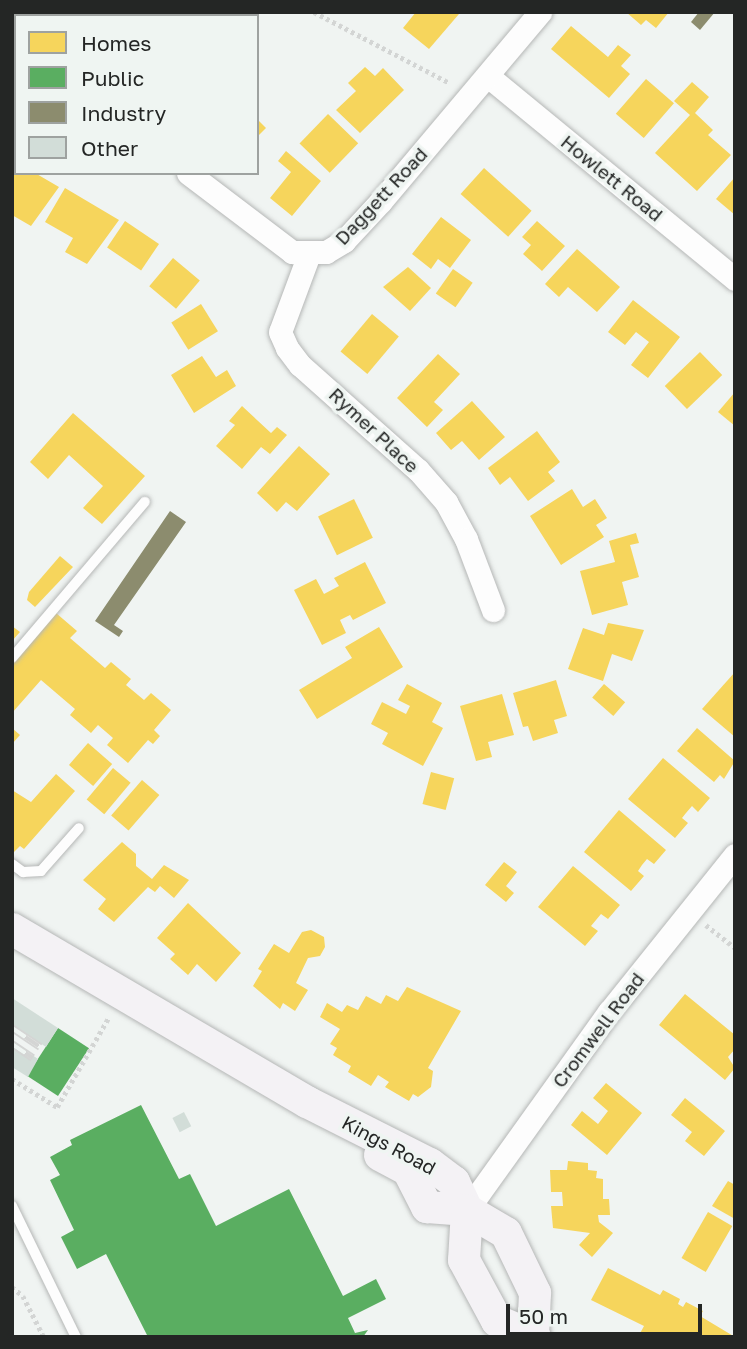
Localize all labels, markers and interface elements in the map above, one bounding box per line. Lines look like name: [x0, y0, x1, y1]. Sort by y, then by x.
legend: [14, 14, 259, 175]
text: Homes: [81, 30, 151, 56]
text: Public: [81, 65, 144, 91]
text: Industry: [81, 100, 166, 126]
street label: Howlett Road: [557, 130, 667, 226]
text: Other: [81, 135, 138, 161]
street label: Daggett Road: [330, 143, 432, 249]
street label: Rymer Place: [324, 383, 424, 477]
street label: Cromwell Road: [547, 968, 649, 1092]
street label: Kings Road: [338, 1111, 440, 1179]
scale bar: [509, 1290, 705, 1334]
text: 50 m: [519, 1303, 568, 1329]

